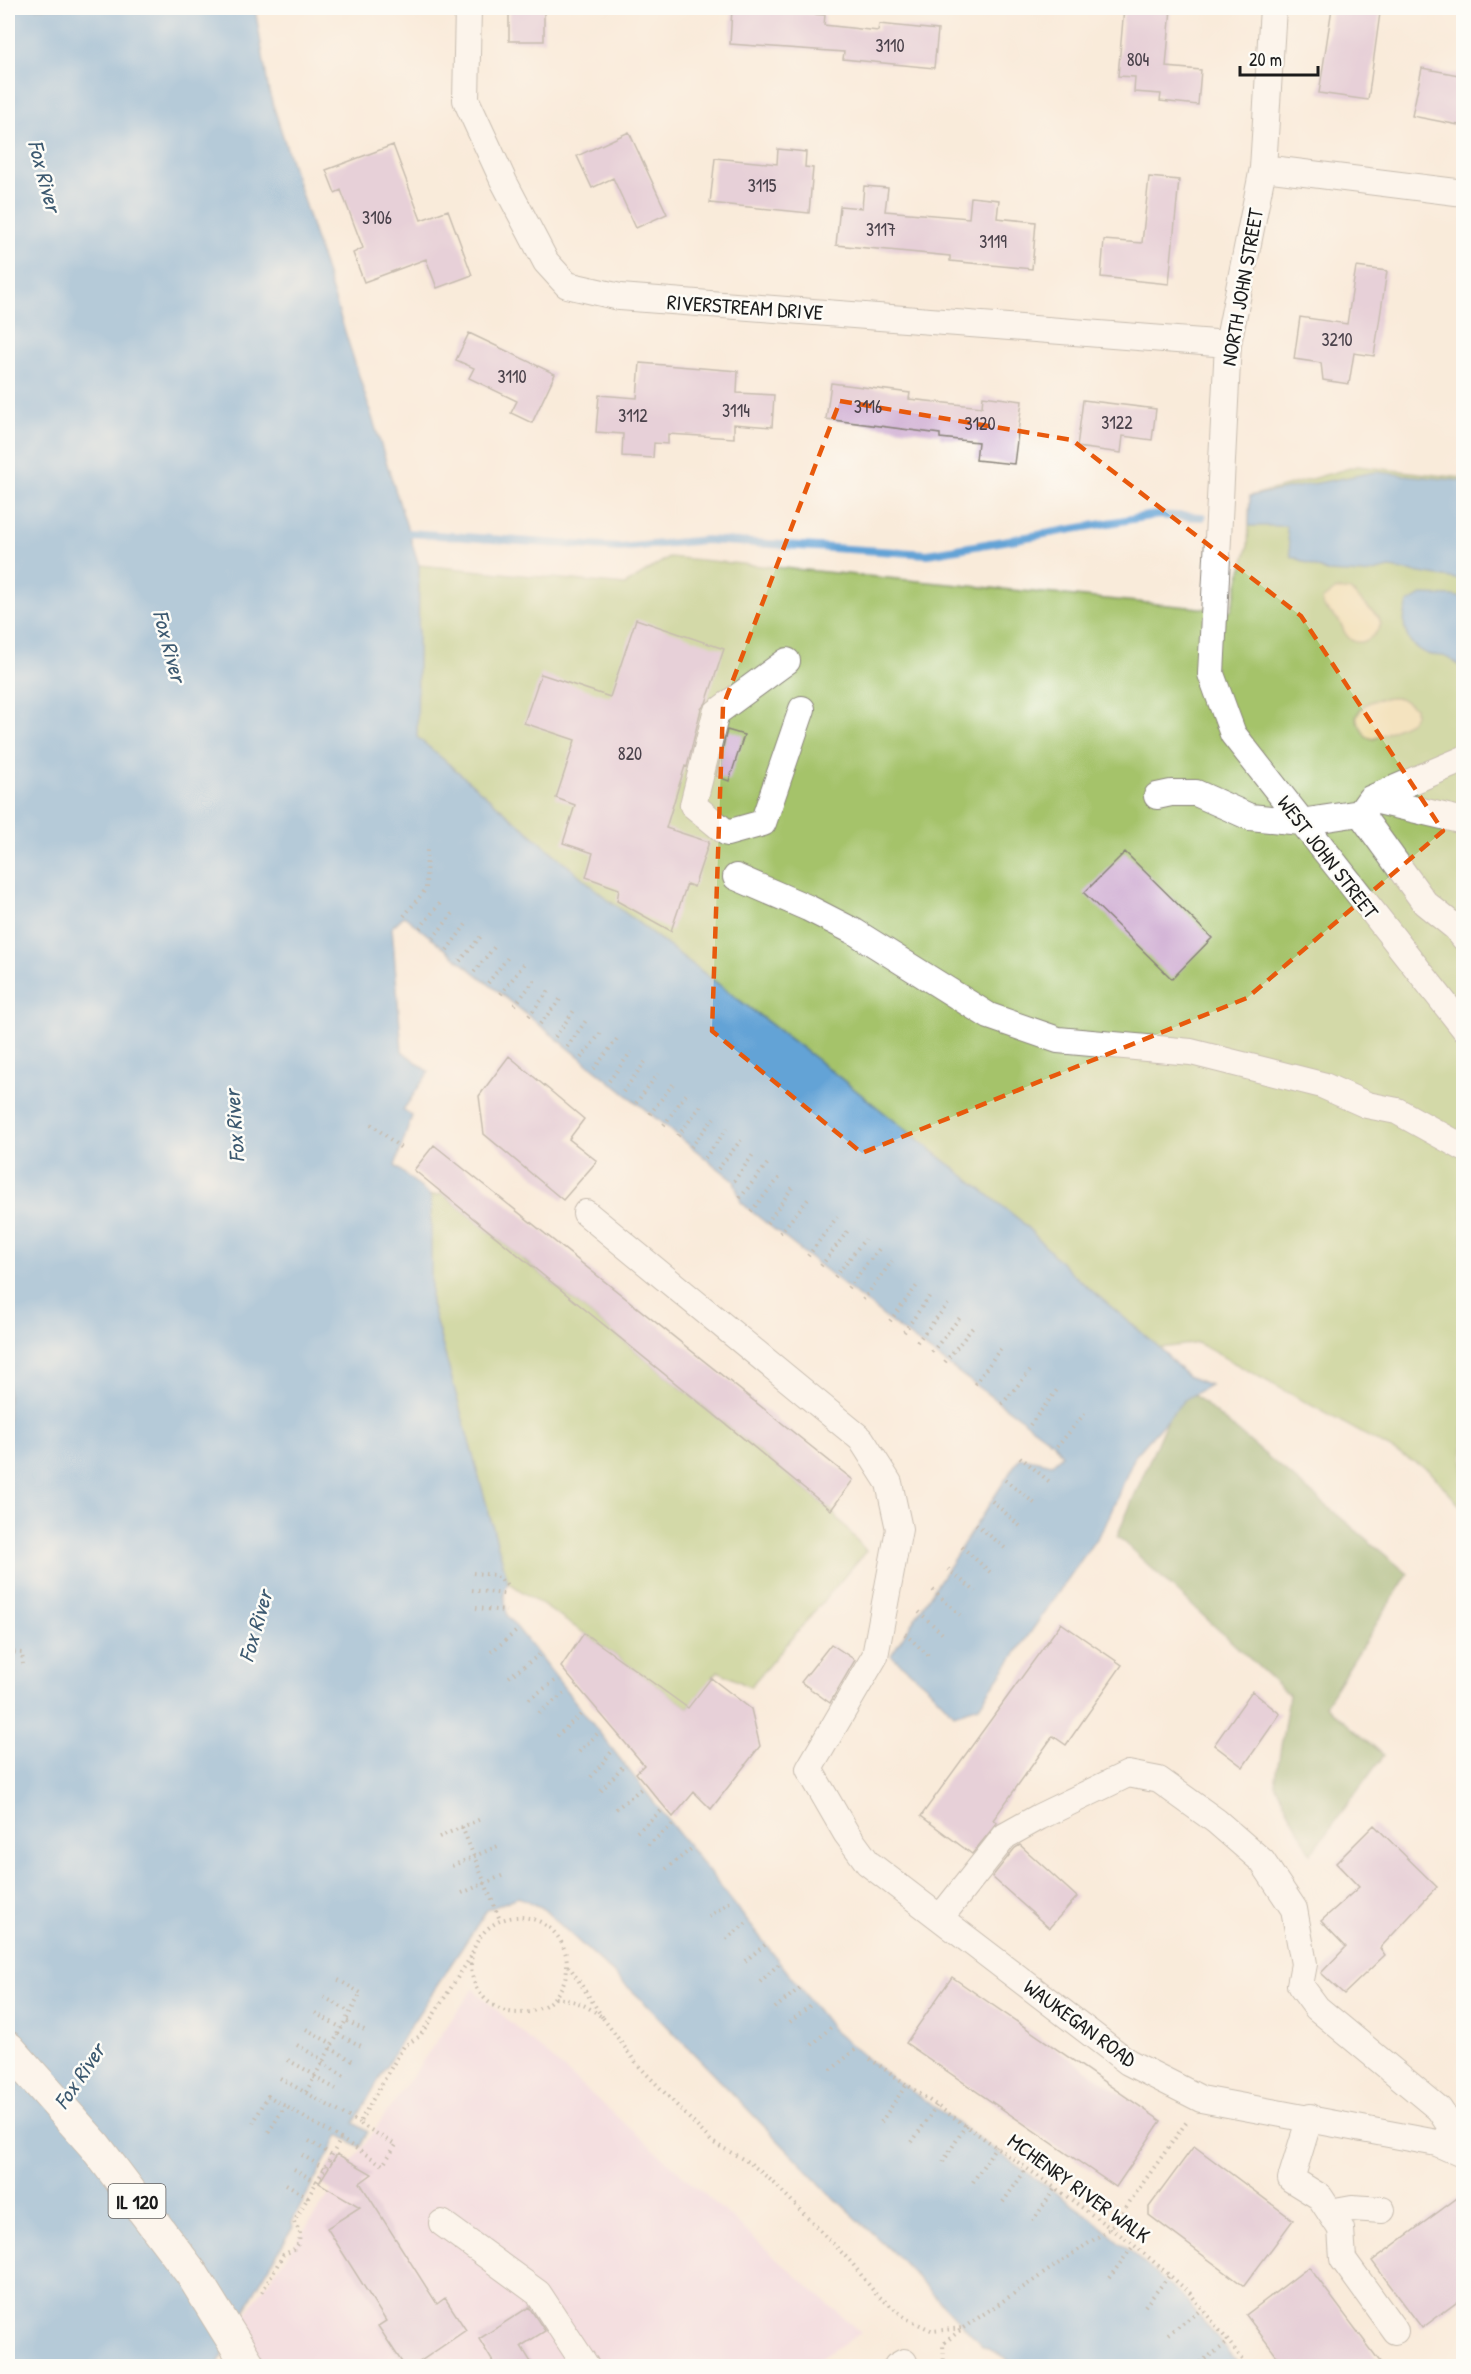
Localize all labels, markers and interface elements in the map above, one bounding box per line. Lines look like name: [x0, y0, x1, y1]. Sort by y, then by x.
house number: 3110: [875, 33, 905, 58]
scale bar: [1240, 39, 1318, 77]
house number: 804: [1127, 47, 1150, 72]
text: 20 m: [1249, 47, 1282, 72]
water label: Fox River: [21, 137, 70, 218]
house number: 3115: [748, 173, 777, 198]
house number: 3106: [362, 205, 392, 230]
street label: NORTH JOHN STREET: [1214, 205, 1270, 368]
house number: 3117: [866, 217, 896, 242]
house number: 3119: [979, 229, 1007, 254]
street label: RIVERSTREAM DRIVE: [666, 287, 824, 327]
house number: 3210: [1321, 327, 1353, 352]
house number: 3110: [497, 364, 527, 389]
house number: 3116: [854, 394, 882, 419]
house number: 3114: [722, 398, 750, 423]
house number: 3112: [618, 403, 648, 428]
house number: 3122: [1101, 410, 1133, 435]
house number: 3120: [964, 411, 996, 436]
water label: Fox River: [146, 607, 195, 688]
house number: 820: [618, 741, 642, 766]
street label: WEST JOHN STREET: [1271, 789, 1386, 926]
water label: Fox River: [216, 1086, 252, 1163]
water label: Fox River: [231, 1584, 280, 1665]
street label: WAUKEGAN ROAD: [1018, 1972, 1142, 2074]
water label: Fox River: [46, 2035, 113, 2115]
street label: MCHENRY RIVER WALK: [1002, 2126, 1156, 2250]
road number: IL 120: [108, 2184, 166, 2218]

